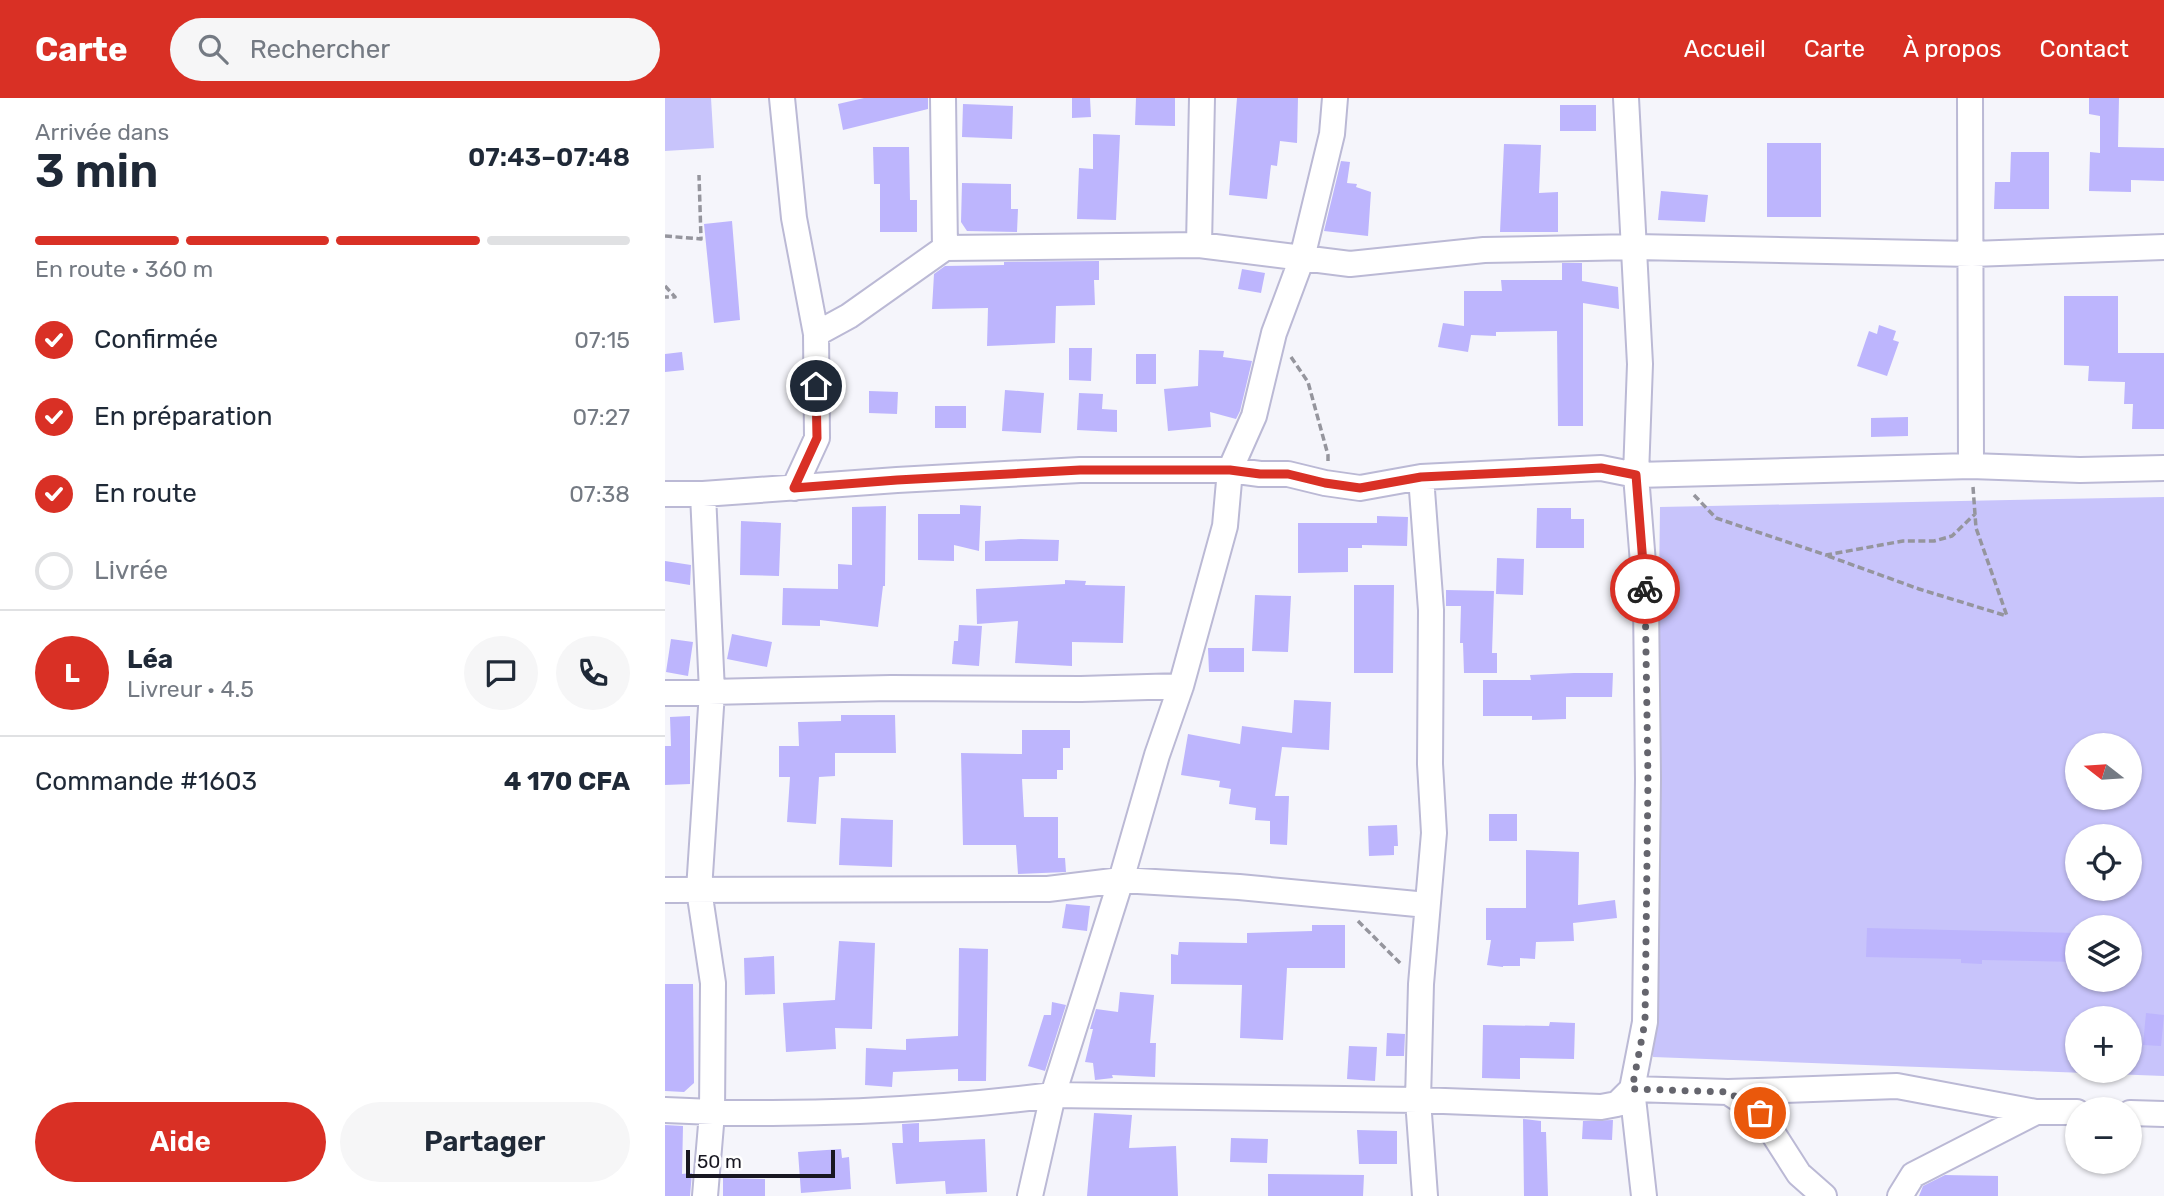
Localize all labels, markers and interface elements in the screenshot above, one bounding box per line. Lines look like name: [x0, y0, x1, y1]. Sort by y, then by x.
search box: [170, 18, 660, 81]
text: Carte: [35, 30, 128, 69]
icon: search: [194, 30, 232, 68]
text: Rechercher: [250, 34, 390, 65]
text: Accueil: [1684, 35, 1766, 63]
text: Carte: [1804, 35, 1865, 63]
text: À propos: [1903, 35, 2002, 63]
text: Contact: [2040, 35, 2129, 63]
text: Arrivée dans: [35, 118, 169, 146]
text: 07:43–07:48: [468, 142, 630, 173]
text: 3 min: [35, 144, 158, 199]
text: En route · 360 m: [35, 255, 213, 283]
icon: check: [35, 321, 73, 359]
text: Confirmée: [94, 324, 218, 355]
text: 07:15: [574, 326, 630, 354]
pin: [786, 356, 846, 416]
icon: home: [797, 367, 835, 405]
icon: check: [35, 398, 73, 436]
text: En préparation: [94, 401, 272, 432]
text: 07:27: [572, 403, 630, 431]
icon: check: [35, 475, 73, 513]
text: En route: [94, 478, 197, 509]
text: 07:38: [569, 480, 630, 508]
courier: [1610, 554, 1680, 624]
text: Livrée: [94, 555, 168, 586]
icon: bike: [1626, 570, 1664, 608]
button: chat: [464, 636, 538, 710]
button: phone: [556, 636, 630, 710]
text: Léa: [127, 644, 173, 675]
text: L: [64, 658, 80, 689]
text: Livreur · 4.5: [127, 675, 254, 703]
north arrow: [2065, 733, 2142, 810]
map controls: [2065, 733, 2142, 1174]
text: Commande #1603: [35, 766, 257, 797]
text: 4 170 CFA: [504, 766, 630, 797]
button: locate: [2065, 824, 2142, 901]
button: layers: [2065, 915, 2142, 992]
button: +: [2065, 1006, 2142, 1083]
pin: [1730, 1083, 1790, 1143]
icon: bag: [1741, 1094, 1779, 1132]
button: −: [2065, 1097, 2142, 1174]
button: Aide: [35, 1102, 326, 1182]
button: Partager: [340, 1102, 630, 1182]
scale bar: [686, 1147, 835, 1179]
text: 50 m: [697, 1150, 742, 1173]

